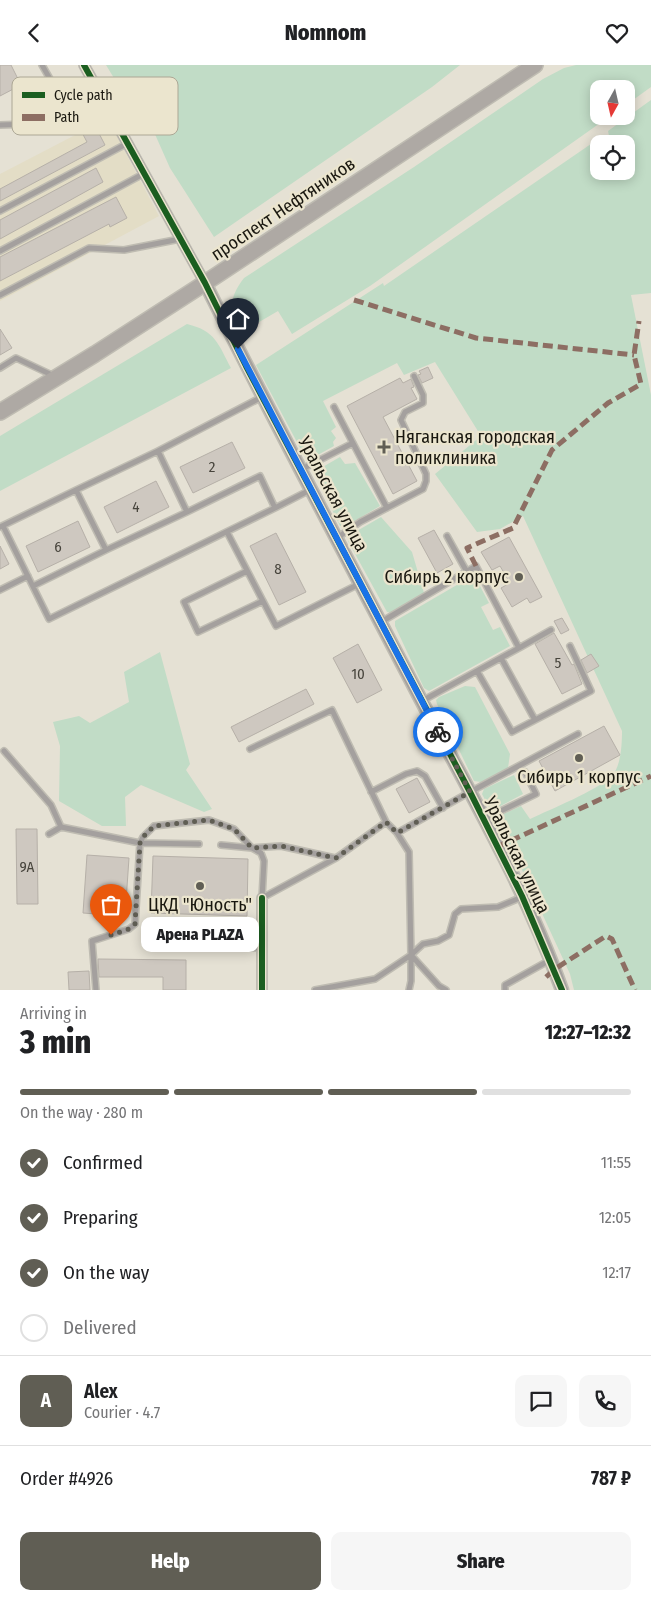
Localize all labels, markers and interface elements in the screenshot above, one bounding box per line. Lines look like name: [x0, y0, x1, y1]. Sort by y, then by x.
icon: back: [20, 19, 48, 47]
text: Nomnom: [285, 19, 366, 46]
icon: heart: [603, 19, 631, 47]
legend: [12, 77, 178, 135]
north arrow: [590, 80, 635, 125]
map controls: [590, 80, 635, 180]
text: Cycle path: [54, 87, 113, 104]
text: Path: [54, 109, 79, 126]
button: locate: [590, 135, 635, 180]
street label: проспект Нефтяников: [207, 153, 359, 265]
pin: [217, 298, 259, 349]
icon: home: [224, 305, 252, 333]
place label: Няганская городская поликлиника: [395, 426, 555, 469]
street label: Уральская улица: [293, 432, 373, 556]
marker: Няганская городская поликлиника: [377, 440, 391, 454]
house number: 2: [209, 458, 216, 476]
house number: 4: [132, 498, 140, 516]
house number: 6: [54, 538, 62, 556]
house number: 8: [274, 560, 282, 578]
place label: Сибирь 2 корпус: [385, 566, 509, 588]
marker: Сибирь 2 корпус: [513, 571, 525, 583]
house number: 5: [555, 654, 562, 672]
house number: 10: [351, 665, 365, 683]
courier: [413, 707, 463, 757]
icon: bike: [424, 718, 452, 746]
marker: Сибирь 1 корпус: [573, 752, 585, 764]
place label: Сибирь 1 корпус: [517, 766, 641, 788]
street label: Уральская улица: [479, 792, 555, 917]
house number: 9А: [19, 858, 35, 876]
marker: ЦКД "Юность": [194, 880, 206, 892]
pin: [90, 884, 132, 935]
icon: bag: [97, 891, 125, 919]
place label: ЦКД "Юность": [148, 894, 252, 916]
callout: Арена PLAZA: [141, 917, 258, 953]
text: Арена PLAZA: [156, 925, 244, 944]
text: Arriving in: [20, 1004, 87, 1023]
text: 12:27–12:32: [545, 1021, 631, 1044]
text: 3 min: [20, 1023, 91, 1061]
text: On the way · 280 m: [20, 1103, 143, 1122]
icon: check: [20, 1149, 48, 1177]
text: Confirmed: [63, 1151, 143, 1174]
text: 11:55: [601, 1153, 631, 1172]
icon: check: [20, 1204, 48, 1232]
text: Preparing: [63, 1206, 138, 1229]
text: 12:05: [599, 1208, 631, 1227]
icon: check: [20, 1259, 48, 1287]
text: On the way: [63, 1261, 149, 1284]
text: 12:17: [602, 1263, 631, 1282]
text: Delivered: [63, 1316, 137, 1339]
button: chat: [515, 1375, 567, 1427]
button: phone: [579, 1375, 631, 1427]
text: Alex: [84, 1380, 118, 1403]
text: A: [41, 1389, 51, 1412]
text: Courier · 4.7: [84, 1403, 160, 1422]
text: Order #4926: [20, 1467, 113, 1490]
text: 787 ₽: [591, 1467, 631, 1490]
button: Help: [20, 1532, 321, 1590]
button: Share: [331, 1532, 631, 1590]

